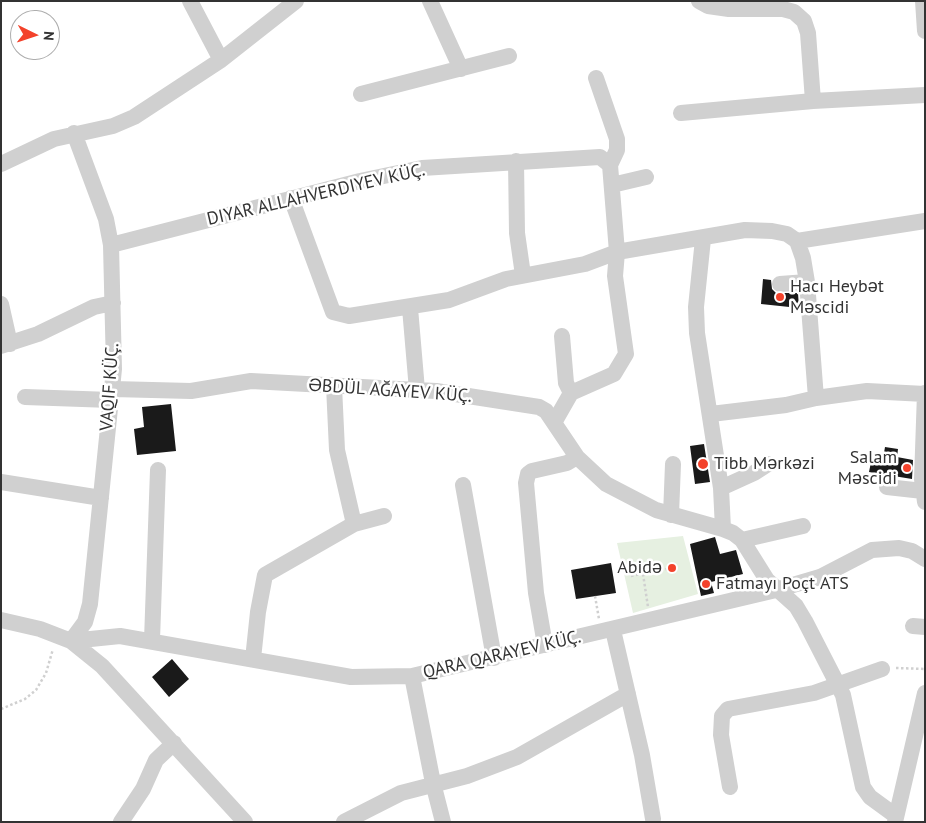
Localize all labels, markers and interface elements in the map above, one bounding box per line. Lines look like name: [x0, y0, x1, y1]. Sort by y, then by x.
north arrow: [10, 10, 60, 60]
text: N: [40, 31, 58, 41]
street label: DIYAR ALLAHVERDIYEV KÜÇ.: [205, 159, 427, 231]
place label: Hacı Heybət Məscidi: [790, 276, 884, 318]
marker: Hacı Heybət Məscidi: [774, 291, 786, 303]
street label: VAQIF KÜÇ.: [96, 342, 124, 432]
street label: ƏBDÜL AĞAYEV KÜÇ.: [308, 375, 472, 407]
place label: Salam Məscidi: [838, 447, 897, 489]
place label: Tibb Mərkəzi: [714, 453, 815, 475]
marker: Tibb Mərkəzi: [696, 457, 710, 471]
marker: Salam Məscidi: [901, 462, 913, 474]
place label: Abidə: [617, 557, 662, 579]
marker: Abidə: [666, 562, 678, 574]
place label: Fatmayı Poçt ATS: [716, 573, 849, 595]
marker: Fatmayı Poçt ATS: [700, 578, 712, 590]
street label: QARA QARAYEV KÜÇ.: [421, 626, 583, 684]

